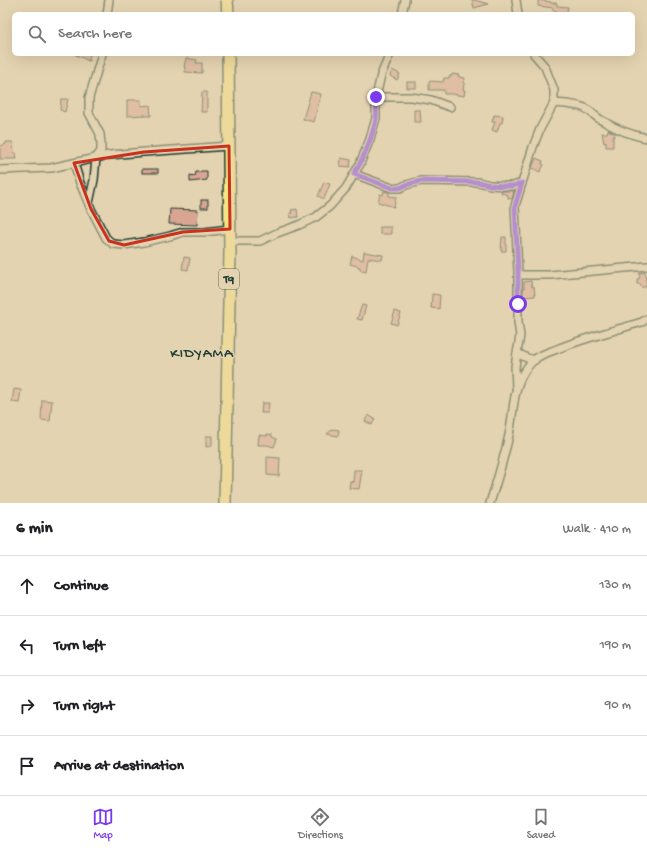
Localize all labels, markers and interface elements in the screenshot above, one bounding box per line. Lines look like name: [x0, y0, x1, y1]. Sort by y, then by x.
search box: [12, 12, 635, 56]
icon: search: [26, 23, 48, 45]
text: Search here: [58, 25, 132, 43]
route end: [367, 88, 385, 106]
road number: T9: [219, 269, 239, 289]
route start: [509, 295, 527, 313]
district label: KIDYAMA: [170, 345, 234, 363]
text: 6 min: [16, 519, 52, 539]
text: Walk · 410 m: [563, 522, 631, 537]
icon: ahead: [16, 575, 38, 597]
text: Continue: [54, 577, 108, 595]
text: 130 m: [599, 578, 631, 593]
icon: left: [16, 635, 38, 657]
text: Turn left: [54, 637, 105, 655]
text: 190 m: [600, 638, 631, 653]
icon: right: [16, 695, 38, 717]
text: Turn right: [54, 697, 114, 715]
text: 90 m: [605, 698, 631, 713]
icon: arrive: [16, 755, 38, 777]
text: Arrive at destination: [54, 757, 184, 775]
tab: Map: [92, 806, 114, 842]
tab: Directions: [298, 806, 343, 842]
tab: Saved: [527, 806, 555, 842]

